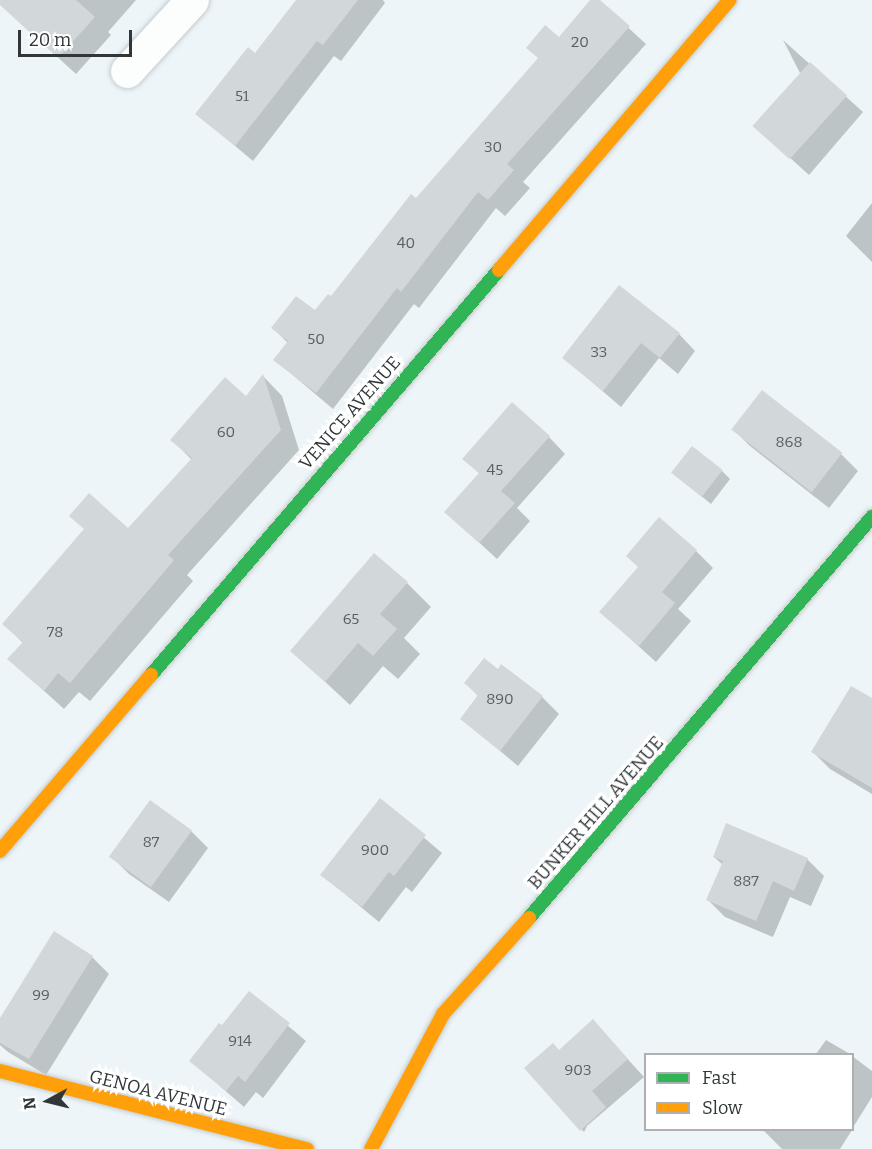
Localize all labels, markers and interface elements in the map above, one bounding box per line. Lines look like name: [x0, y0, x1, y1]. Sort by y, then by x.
scale bar: [21, 18, 135, 56]
text: 20 m: [29, 29, 71, 51]
house number: 20: [571, 34, 589, 52]
house number: 51: [235, 88, 249, 106]
house number: 30: [484, 139, 502, 157]
house number: 40: [397, 235, 415, 253]
house number: 50: [307, 331, 325, 349]
house number: 33: [591, 344, 607, 362]
street label: VENICE AVENUE: [295, 352, 405, 474]
house number: 60: [217, 424, 235, 442]
house number: 868: [776, 434, 802, 452]
house number: 45: [487, 462, 503, 480]
house number: 65: [343, 611, 359, 629]
house number: 78: [47, 624, 63, 642]
house number: 890: [486, 691, 514, 709]
street label: BUNKER HILL AVENUE: [524, 732, 668, 894]
house number: 87: [143, 834, 159, 852]
house number: 900: [361, 842, 389, 860]
house number: 887: [733, 873, 759, 891]
house number: 99: [32, 987, 50, 1005]
house number: 914: [228, 1033, 252, 1051]
legend: [644, 1053, 854, 1131]
house number: 903: [565, 1062, 591, 1080]
street label: GENOA AVENUE: [87, 1065, 229, 1121]
text: Fast: [702, 1067, 737, 1089]
north arrow: [18, 1071, 78, 1131]
text: N: [19, 1096, 40, 1111]
text: Slow: [702, 1097, 742, 1119]

